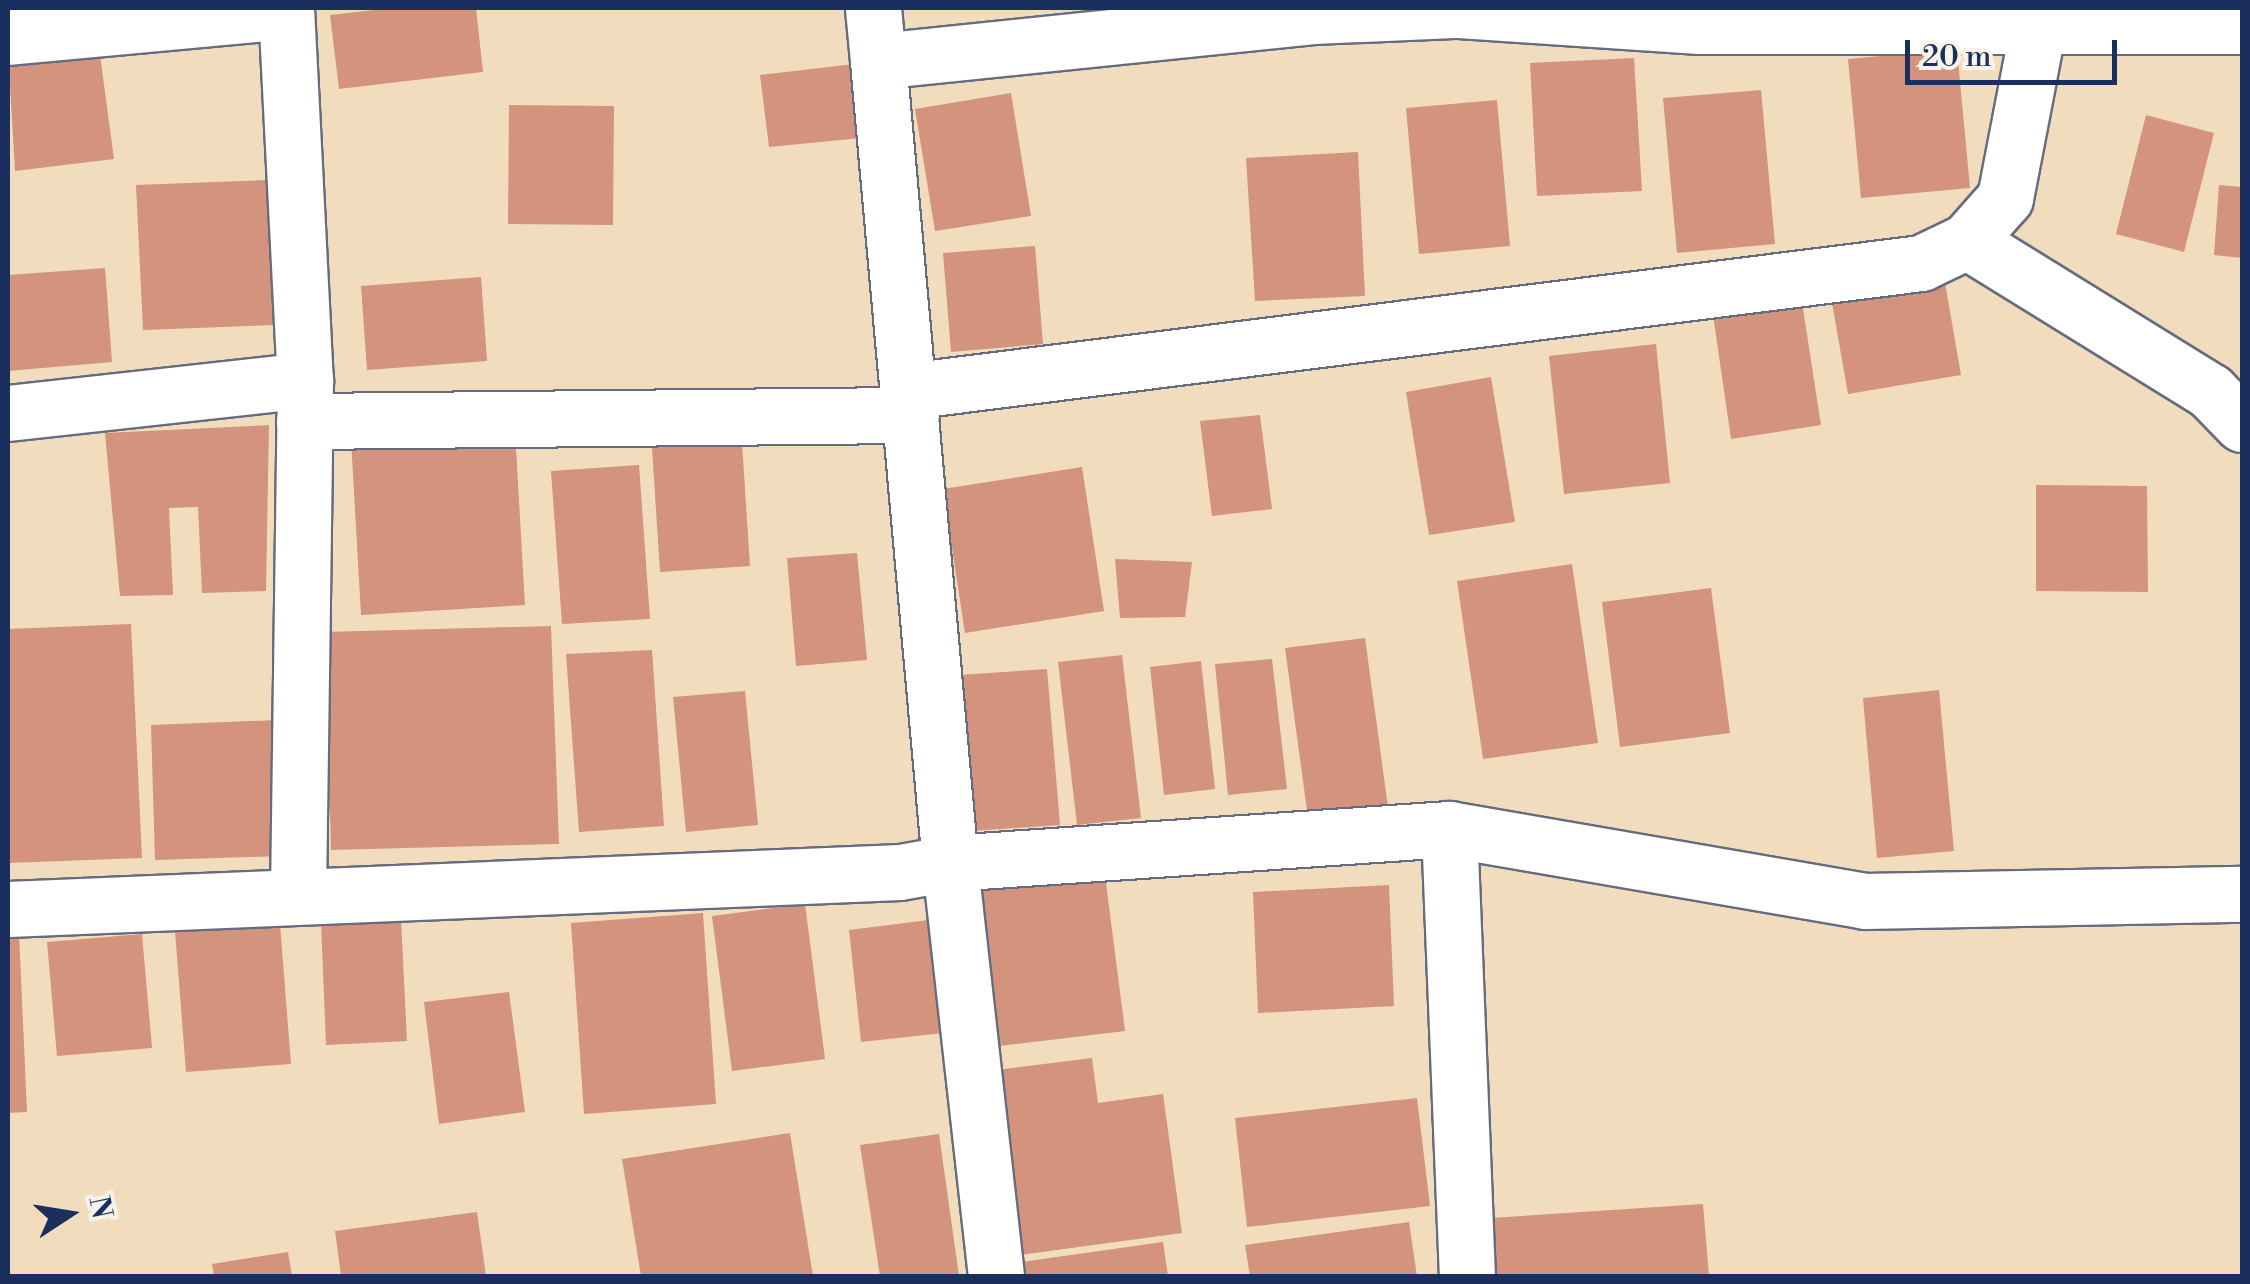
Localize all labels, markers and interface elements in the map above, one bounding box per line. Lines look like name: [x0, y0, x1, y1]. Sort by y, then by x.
scale bar: [1910, 20, 2122, 82]
text: 20 m: [1922, 38, 1991, 76]
north arrow: [20, 1164, 120, 1264]
text: N: [80, 1193, 119, 1222]

